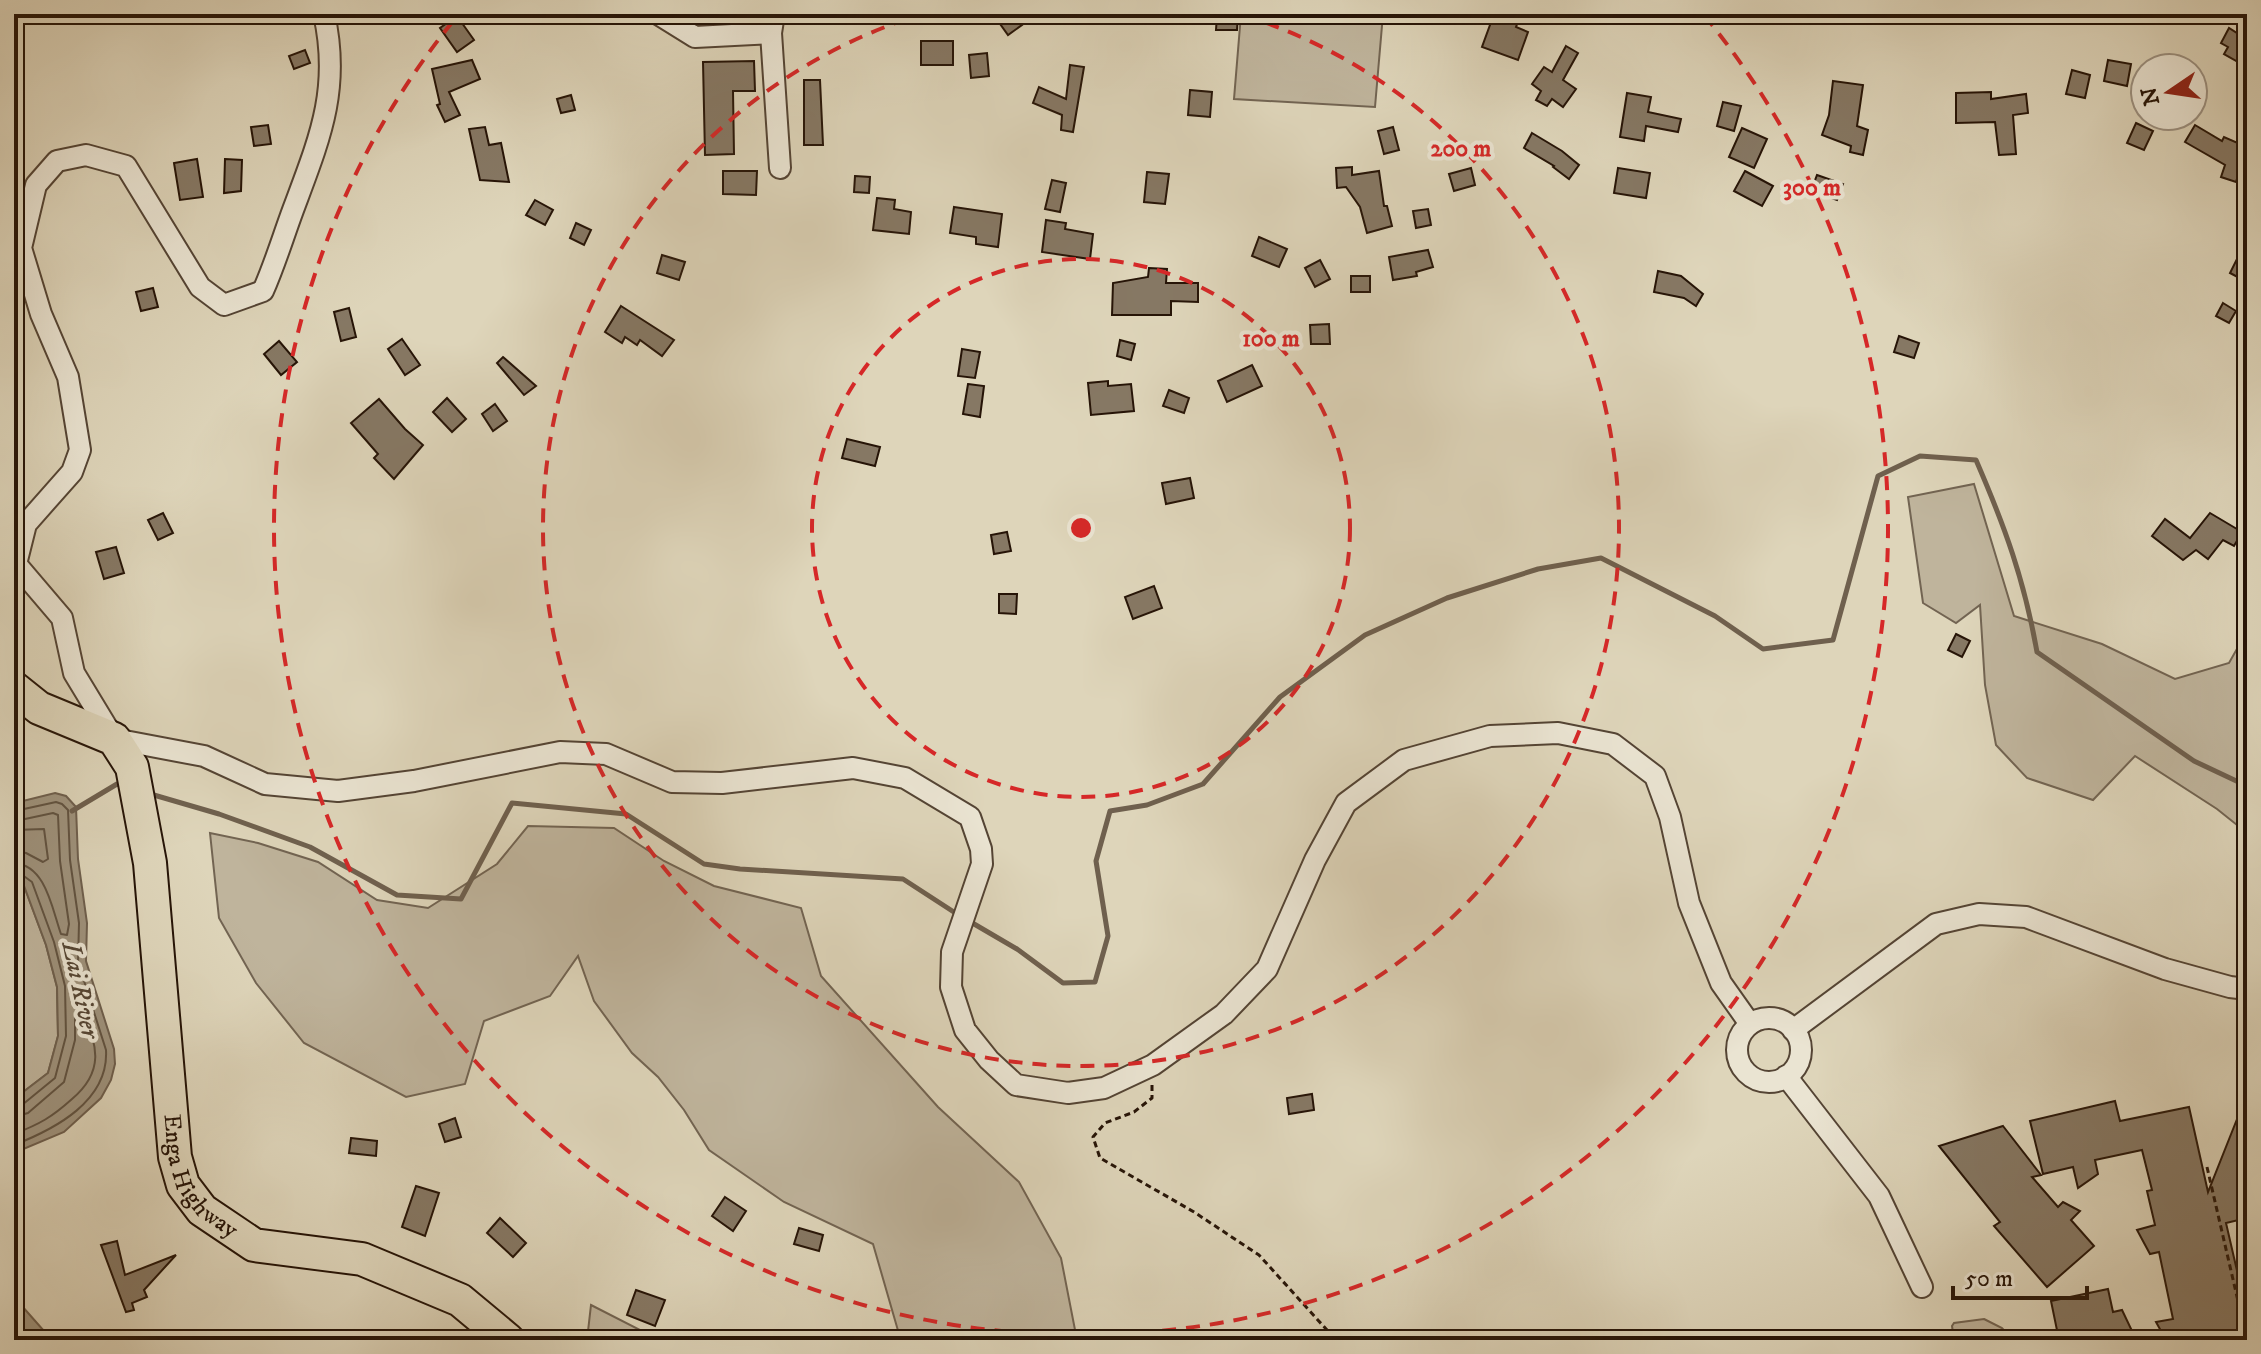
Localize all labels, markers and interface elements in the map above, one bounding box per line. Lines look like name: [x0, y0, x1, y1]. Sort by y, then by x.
north arrow: [2129, 52, 2209, 132]
text: N: [2136, 84, 2166, 108]
text: 200 m: [1431, 134, 1491, 164]
text: 300 m: [1783, 173, 1841, 203]
text: 100 m: [1242, 324, 1300, 354]
centre of rings: [1067, 514, 1095, 542]
water label: Lai River: [53, 937, 107, 1043]
street label: Enga Highway: [156, 1113, 244, 1245]
scale bar: [1953, 1250, 2087, 1300]
text: 50 m: [1965, 1264, 2013, 1294]

